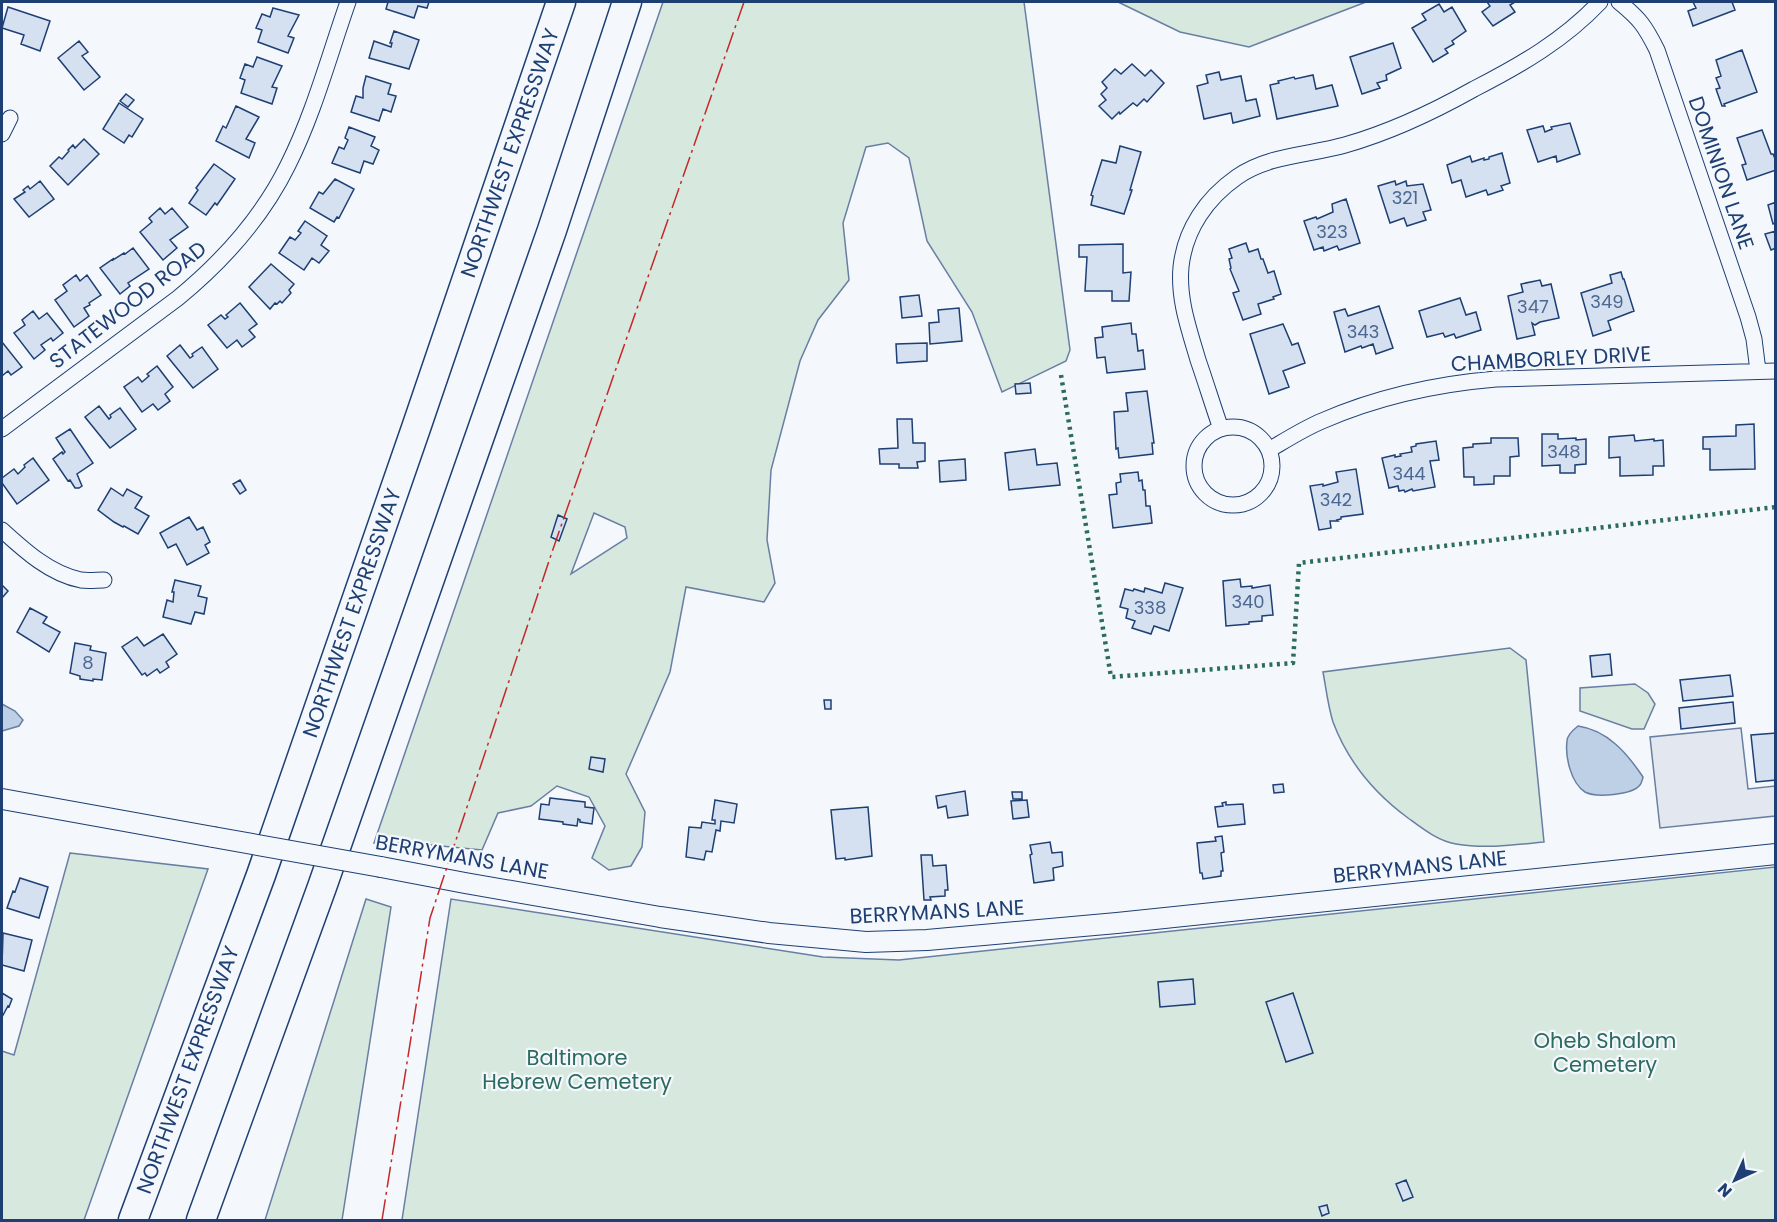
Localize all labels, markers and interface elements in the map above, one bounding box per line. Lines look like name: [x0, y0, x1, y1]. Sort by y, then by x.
street label: NORTHWEST EXPRESSWAY: [453, 24, 566, 281]
street label: DOMINION LANE: [1682, 92, 1761, 253]
house number: 321: [1392, 185, 1418, 210]
house number: 323: [1316, 219, 1348, 244]
street label: STATEWOOD ROAD: [43, 234, 212, 375]
house number: 349: [1590, 289, 1624, 314]
house number: 347: [1517, 294, 1549, 319]
house number: 343: [1347, 319, 1379, 344]
street label: CHAMBORLEY DRIVE: [1450, 339, 1652, 378]
house number: 348: [1547, 439, 1581, 464]
house number: 344: [1392, 461, 1426, 486]
street label: NORTHWEST EXPRESSWAY: [295, 484, 408, 741]
house number: 342: [1320, 487, 1352, 512]
house number: 340: [1231, 589, 1265, 614]
house number: 338: [1134, 595, 1166, 620]
house number: 8: [82, 650, 94, 675]
street label: BERRYMANS LANE: [373, 827, 551, 886]
street label: BERRYMANS LANE: [1331, 843, 1509, 890]
street label: BERRYMANS LANE: [849, 892, 1025, 931]
street label: NORTHWEST EXPRESSWAY: [129, 942, 246, 1198]
park label: Oheb Shalom Cemetery: [1534, 1026, 1676, 1079]
park label: Baltimore Hebrew Cemetery: [482, 1043, 672, 1096]
north arrow: [1705, 1150, 1765, 1210]
text: N: [1712, 1178, 1737, 1203]

